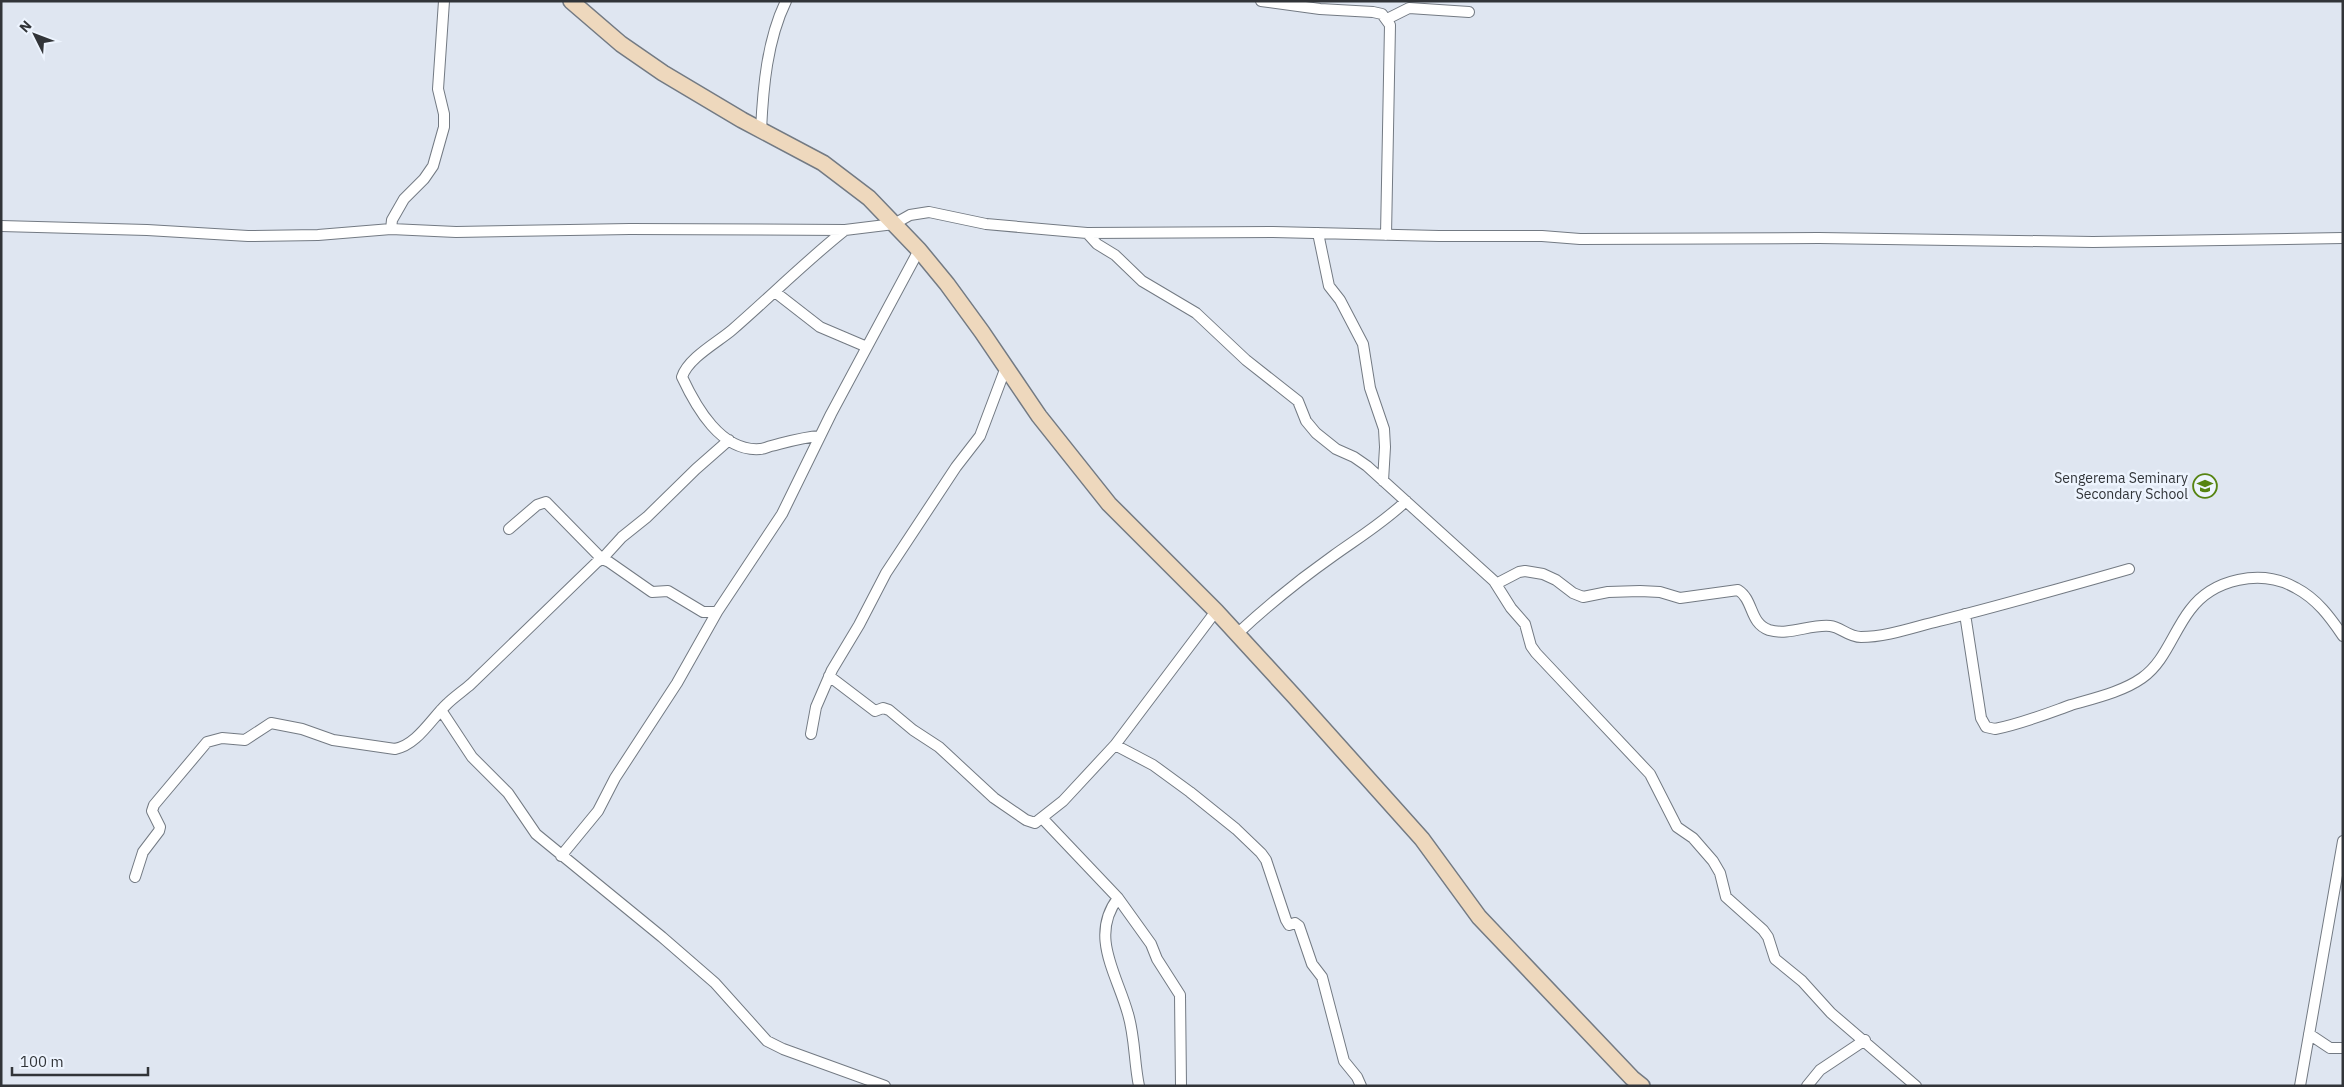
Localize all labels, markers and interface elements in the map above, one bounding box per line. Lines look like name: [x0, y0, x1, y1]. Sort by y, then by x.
north arrow: [10, 10, 60, 60]
text: N: [15, 17, 35, 36]
place label: Sengerema Seminary Secondary School: [2054, 469, 2188, 503]
school or university icon: Sengerema Seminary Secondary School: [2192, 473, 2218, 499]
scale bar: [12, 1044, 149, 1076]
text: 100 m: [20, 1052, 64, 1071]

